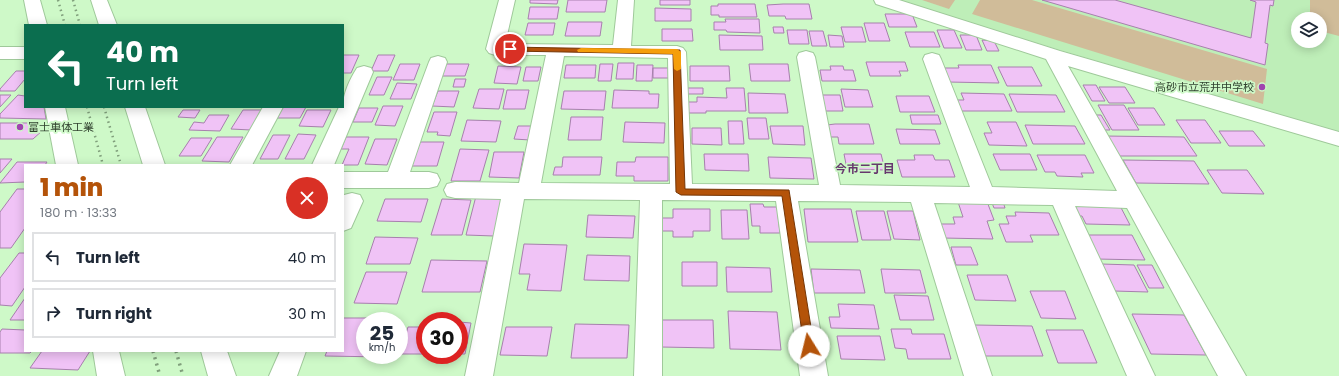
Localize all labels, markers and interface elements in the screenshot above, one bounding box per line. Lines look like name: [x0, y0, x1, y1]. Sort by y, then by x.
map controls: [1291, 12, 1327, 48]
button: layers: [1291, 12, 1327, 48]
pin: [493, 32, 527, 66]
text: 40 m: [106, 33, 179, 72]
icon: arrive: [499, 38, 521, 60]
icon: left: [40, 40, 92, 92]
text: Turn left: [106, 71, 178, 96]
place label: 高砂市立荒井中学校: [1155, 79, 1254, 95]
marker: 高砂市立荒井中学校: [1257, 82, 1267, 92]
place label: 富士車体工業: [28, 119, 94, 135]
marker: 富士車体工業: [15, 122, 25, 132]
district label: 今市二丁目: [835, 160, 895, 177]
text: 1 min: [40, 171, 103, 204]
button: close: [286, 177, 328, 219]
text: 180 m · 13:33: [40, 203, 117, 222]
icon: left: [42, 246, 64, 268]
text: Turn left: [76, 247, 140, 268]
text: 40 m: [288, 247, 326, 268]
icon: right: [42, 302, 64, 324]
text: Turn right: [76, 303, 152, 324]
text: 30 m: [288, 303, 326, 324]
speed limit sign: 30: [416, 312, 468, 364]
text: 25: [370, 319, 394, 347]
position arrow: [788, 325, 830, 367]
text: km/h: [369, 340, 395, 355]

